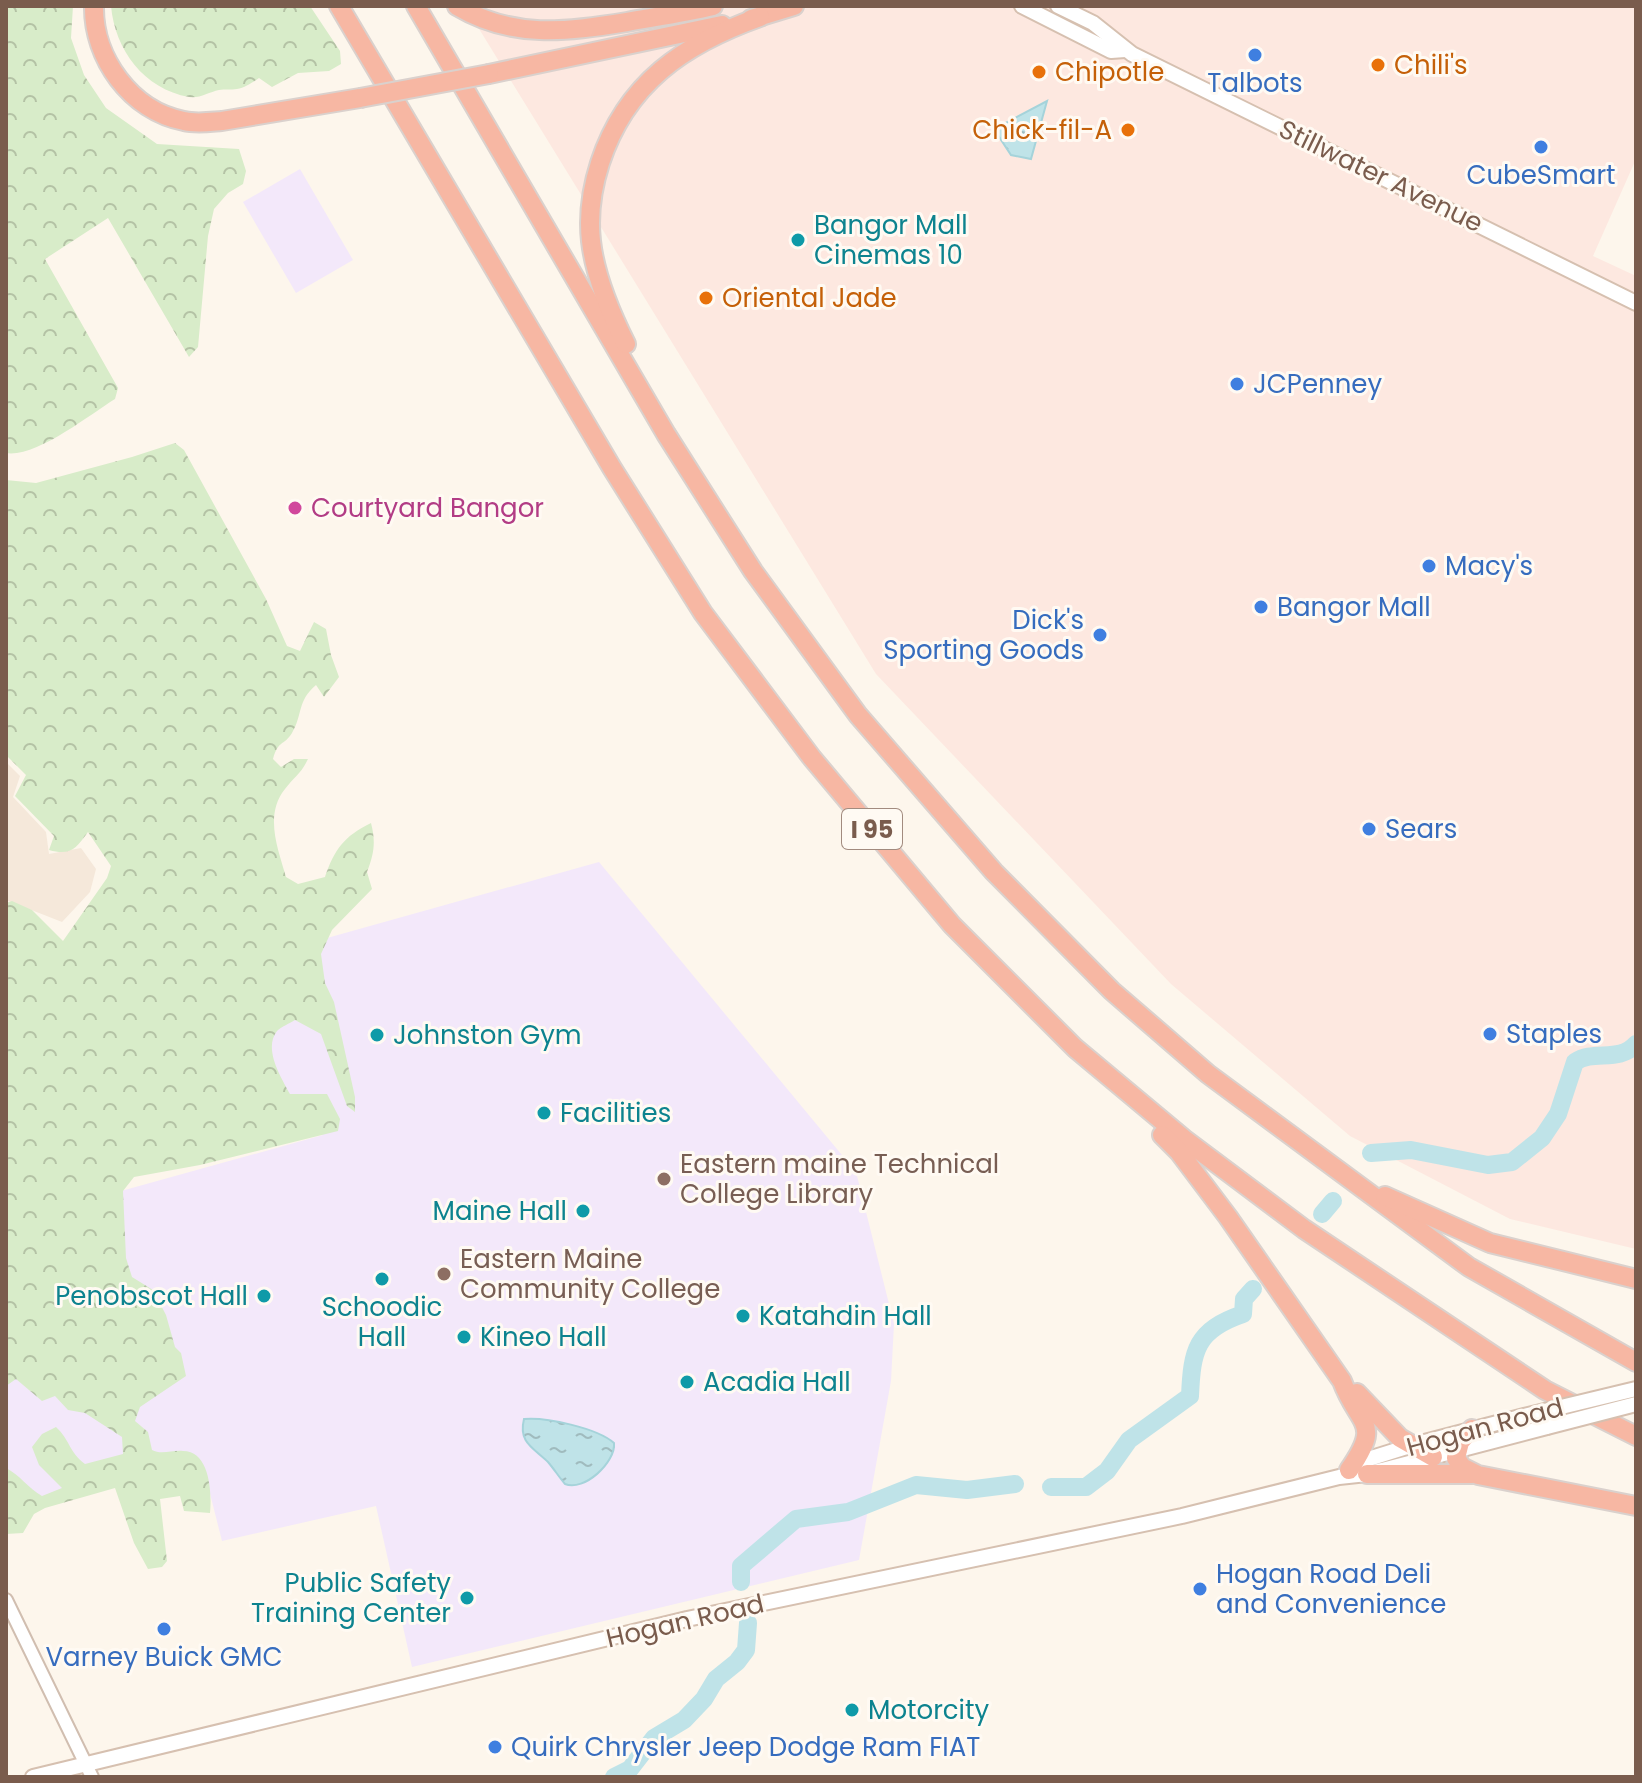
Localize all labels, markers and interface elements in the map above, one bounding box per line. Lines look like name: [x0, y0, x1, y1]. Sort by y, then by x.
marker: Talbots: [1246, 46, 1264, 64]
place label: Chili's: [1394, 47, 1468, 83]
place label: Chipotle: [1055, 54, 1164, 90]
marker: Chili's: [1369, 56, 1387, 74]
marker: Chipotle: [1030, 63, 1048, 81]
place label: Talbots: [1207, 65, 1303, 101]
street label: Stillwater Avenue: [1273, 111, 1489, 241]
place label: Chick-fil-A: [972, 112, 1112, 148]
marker: Chick-fil-A: [1119, 121, 1137, 139]
marker: CubeSmart: [1532, 138, 1550, 156]
place label: CubeSmart: [1466, 157, 1616, 193]
place label: Bangor Mall Cinemas 10: [814, 207, 968, 273]
marker: Bangor Mall Cinemas 10: [789, 231, 807, 249]
place label: Oriental Jade: [722, 280, 897, 316]
marker: Oriental Jade: [697, 289, 715, 307]
place label: JCPenney: [1253, 366, 1382, 402]
marker: JCPenney: [1228, 375, 1246, 393]
place label: Courtyard Bangor: [311, 490, 544, 526]
marker: Courtyard Bangor: [286, 499, 304, 517]
place label: Macy's: [1445, 548, 1533, 584]
marker: Macy's: [1420, 557, 1438, 575]
place label: Bangor Mall: [1277, 589, 1431, 625]
marker: Bangor Mall: [1252, 598, 1270, 616]
place label: Dick's Sporting Goods: [883, 602, 1084, 668]
marker: Dick's Sporting Goods: [1091, 626, 1109, 644]
road number: I 95: [842, 809, 902, 849]
place label: Sears: [1385, 811, 1457, 847]
marker: Sears: [1360, 820, 1378, 838]
place label: Staples: [1506, 1016, 1602, 1052]
place label: Johnston Gym: [393, 1017, 582, 1053]
marker: Staples: [1481, 1025, 1499, 1043]
marker: Johnston Gym: [368, 1026, 386, 1044]
place label: Facilities: [560, 1095, 671, 1131]
marker: Facilities: [535, 1104, 553, 1122]
place label: Eastern maine Technical College Library: [680, 1146, 999, 1212]
marker: Eastern maine Technical College Library: [655, 1170, 673, 1188]
place label: Maine Hall: [433, 1193, 567, 1229]
marker: Maine Hall: [574, 1202, 592, 1220]
place label: Eastern Maine Community College: [460, 1241, 720, 1307]
marker: Eastern Maine Community College: [435, 1265, 453, 1283]
marker: Schoodic Hall: [373, 1270, 391, 1288]
place label: Penobscot Hall: [55, 1278, 248, 1314]
marker: Penobscot Hall: [255, 1287, 273, 1305]
place label: Schoodic Hall: [322, 1289, 442, 1355]
place label: Katahdin Hall: [759, 1298, 932, 1334]
marker: Katahdin Hall: [734, 1307, 752, 1325]
place label: Kineo Hall: [480, 1319, 607, 1355]
marker: Kineo Hall: [455, 1328, 473, 1346]
place label: Acadia Hall: [703, 1364, 851, 1400]
marker: Acadia Hall: [678, 1373, 696, 1391]
street label: Hogan Road: [1403, 1389, 1567, 1465]
place label: Hogan Road Deli and Convenience: [1216, 1556, 1447, 1622]
place label: Public Safety Training Center: [251, 1565, 451, 1631]
marker: Hogan Road Deli and Convenience: [1191, 1580, 1209, 1598]
street label: Hogan Road: [603, 1585, 767, 1657]
marker: Public Safety Training Center: [458, 1589, 476, 1607]
marker: Varney Buick GMC: [155, 1620, 173, 1638]
place label: Varney Buick GMC: [46, 1639, 282, 1675]
place label: Motorcity: [868, 1692, 989, 1728]
marker: Motorcity: [843, 1701, 861, 1719]
place label: Quirk Chrysler Jeep Dodge Ram FIAT: [511, 1729, 980, 1765]
marker: Quirk Chrysler Jeep Dodge Ram FIAT: [486, 1738, 504, 1756]

